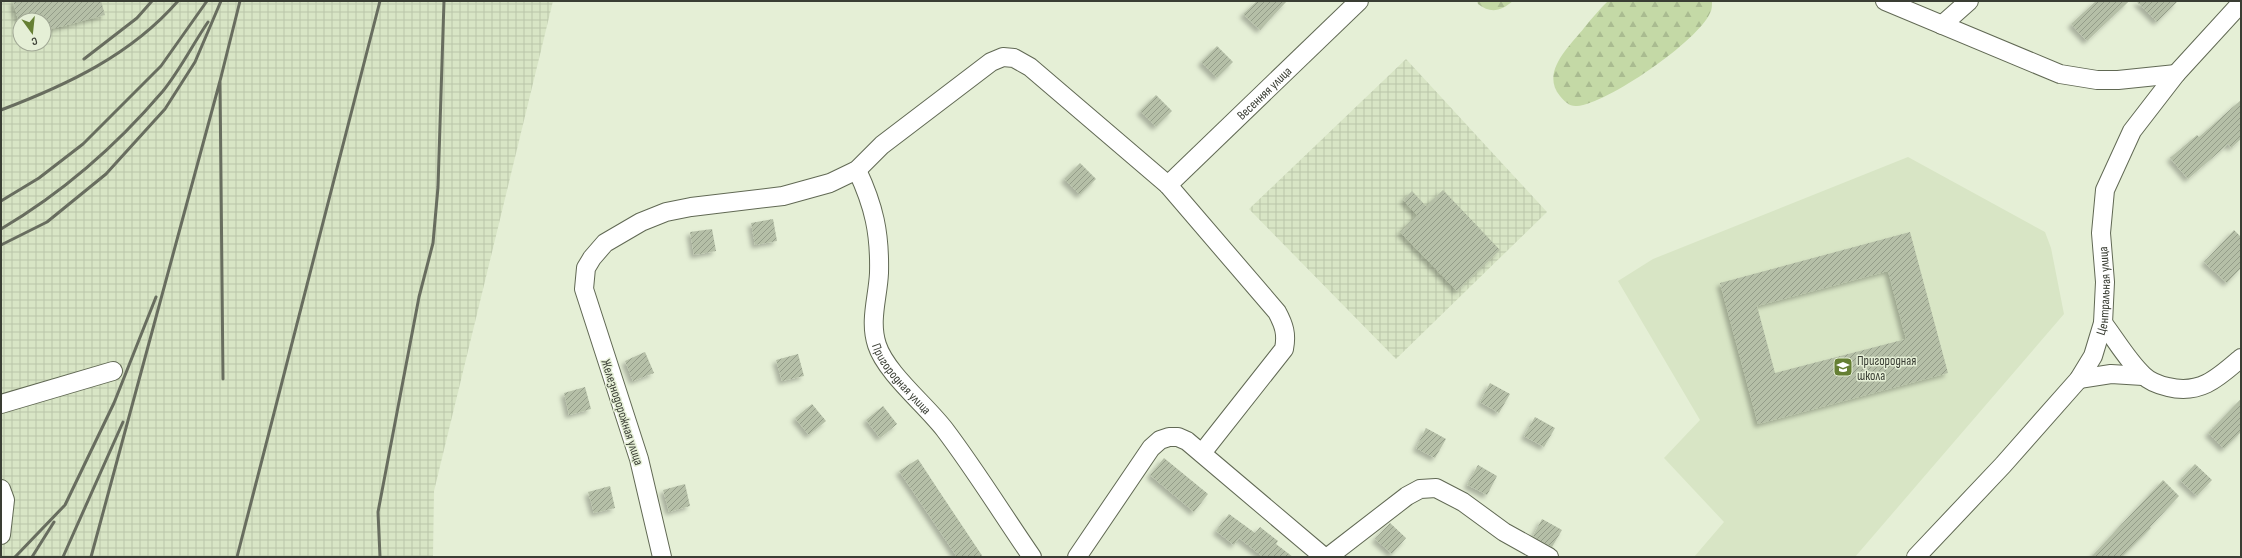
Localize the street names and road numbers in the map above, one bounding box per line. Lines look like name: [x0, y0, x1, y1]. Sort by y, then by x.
street label: Весенняя улица: [1234, 63, 1295, 123]
street label: Центральная улица: [2093, 246, 2114, 337]
street label: Пригородная улица: [868, 341, 934, 418]
street label: Железнодорожная улица: [597, 357, 647, 467]

